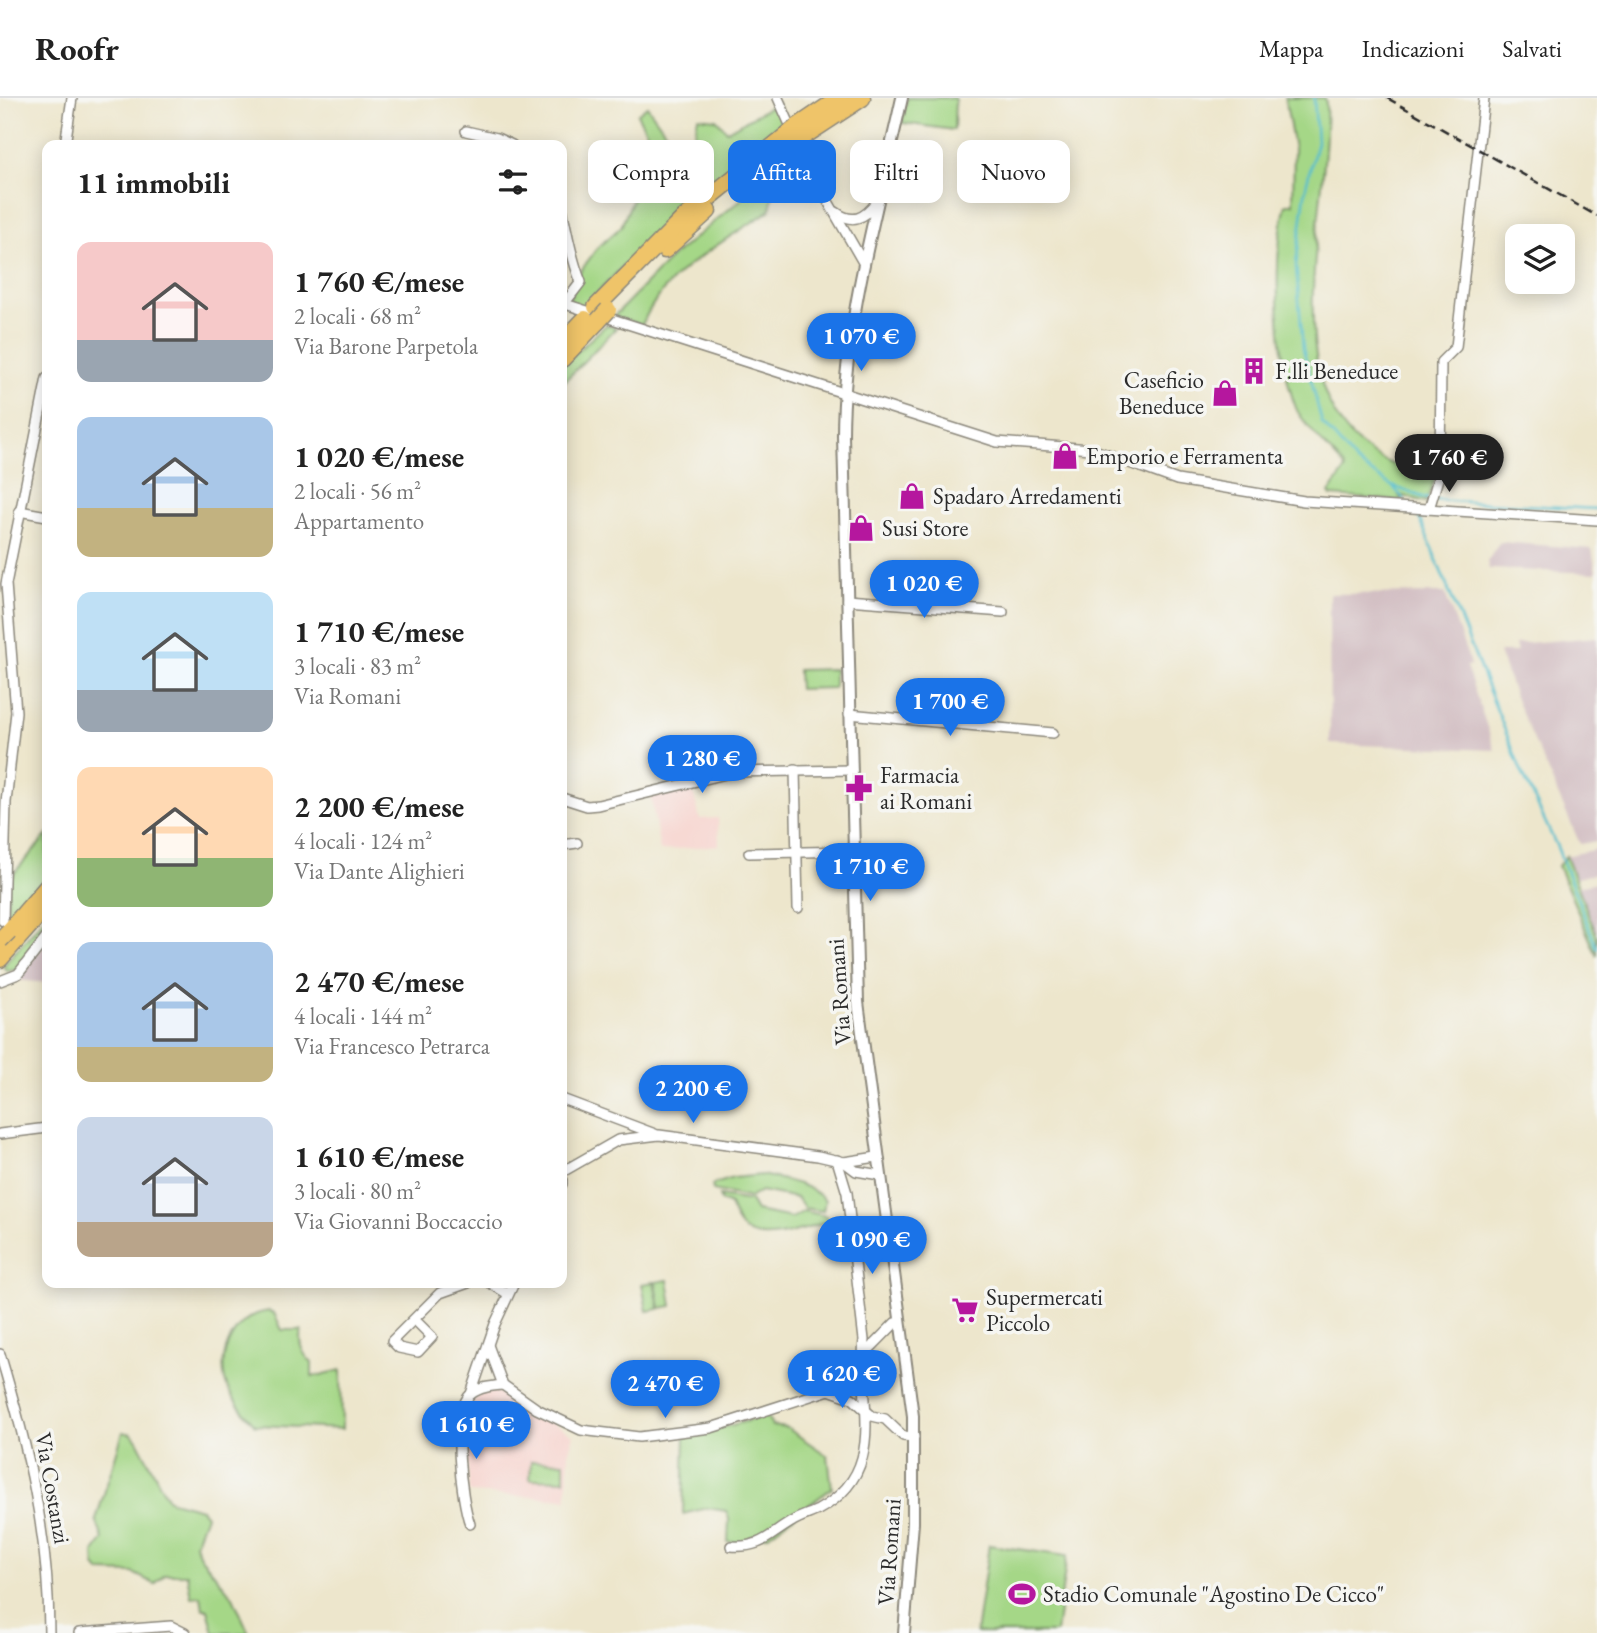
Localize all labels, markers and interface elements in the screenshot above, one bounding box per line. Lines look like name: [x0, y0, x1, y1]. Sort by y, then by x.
text: Roofr: [35, 27, 119, 70]
text: Mappa: [1259, 33, 1324, 64]
text: Indicazioni: [1362, 33, 1464, 64]
text: Salvati: [1502, 33, 1562, 64]
chip: Compra: [588, 140, 714, 203]
chip: Affitta: [728, 140, 836, 203]
chip: Filtri: [850, 140, 943, 203]
chip: Nuovo: [957, 140, 1070, 203]
text: 11 immobili: [77, 163, 230, 202]
icon: filters: [494, 163, 532, 201]
map controls: [1505, 224, 1575, 294]
button: layers: [1505, 224, 1575, 294]
text: 1 760 €/mese: [294, 262, 464, 301]
icon: home: [133, 270, 217, 354]
text: 2 locali · 68 m²: [294, 301, 421, 331]
pin: 1 070 €: [796, 314, 926, 373]
text: 1 070 €: [823, 321, 899, 351]
text: Via Barone Parpetola: [294, 331, 478, 361]
building icon: F.lli Beneduce: [1239, 356, 1269, 386]
place label: F.lli Beneduce: [1275, 356, 1398, 386]
place label: Caseficio Beneduce: [1119, 365, 1204, 421]
shop icon: Caseficio Beneduce: [1210, 378, 1240, 408]
pin: 1 760 €: [1384, 434, 1514, 494]
text: 1 020 €/mese: [294, 437, 464, 476]
shop icon: Emporio e Ferramenta: [1050, 441, 1080, 471]
place label: Emporio e Ferramenta: [1086, 441, 1284, 471]
text: 1 760 €: [1411, 442, 1487, 472]
icon: home: [133, 445, 217, 529]
text: 2 locali · 56 m²: [294, 476, 421, 506]
shop icon: Spadaro Arredamenti: [897, 481, 927, 511]
place label: Spadaro Arredamenti: [933, 481, 1122, 511]
text: Appartamento: [294, 506, 424, 536]
shop icon: Susi Store: [846, 513, 876, 543]
place label: Susi Store: [882, 513, 968, 543]
pin: 1 020 €: [859, 560, 989, 620]
text: 1 020 €: [886, 568, 962, 598]
text: 1 710 €/mese: [294, 612, 464, 651]
icon: home: [133, 620, 217, 704]
text: 3 locali · 83 m²: [294, 651, 421, 681]
pin: 1 700 €: [885, 678, 1015, 738]
text: Via Romani: [294, 681, 401, 711]
text: 1 700 €: [912, 686, 988, 716]
pin: 1 280 €: [637, 736, 767, 795]
text: 1 280 €: [664, 743, 740, 773]
place label: Farmacia ai Romani: [880, 760, 972, 816]
pharmacy icon: Farmacia ai Romani: [844, 773, 874, 803]
text: 2 200 €/mese: [294, 787, 464, 826]
icon: home: [133, 795, 217, 879]
text: 4 locali · 124 m²: [294, 826, 432, 856]
pin: 1 710 €: [805, 844, 935, 903]
text: 1 710 €: [832, 851, 908, 881]
text: Via Dante Alighieri: [294, 856, 465, 886]
street label: Via Romani: [820, 937, 858, 1046]
text: 2 470 €/mese: [294, 962, 464, 1001]
icon: home: [133, 970, 217, 1054]
text: 4 locali · 144 m²: [294, 1001, 432, 1031]
text: Via Francesco Petrarca: [294, 1031, 490, 1061]
pin: 2 200 €: [628, 1066, 758, 1125]
text: 2 200 €: [655, 1073, 731, 1103]
text: 1 610 €/mese: [294, 1137, 464, 1176]
icon: home: [133, 1145, 217, 1229]
text: 3 locali · 80 m²: [294, 1176, 421, 1206]
text: Via Giovanni Boccaccio: [294, 1206, 503, 1236]
pin: 1 090 €: [807, 1216, 937, 1276]
text: 1 090 €: [834, 1224, 910, 1254]
place label: Supermercati Piccolo: [986, 1282, 1103, 1338]
supermarket icon: Supermercati Piccolo: [950, 1295, 980, 1325]
pin: 1 620 €: [777, 1350, 907, 1410]
text: 1 620 €: [804, 1358, 880, 1388]
pin: 2 470 €: [600, 1360, 730, 1420]
text: 2 470 €: [627, 1368, 703, 1398]
pin: 1 610 €: [411, 1402, 541, 1461]
text: 1 610 €: [438, 1409, 514, 1439]
street label: Via Costanzi: [28, 1430, 78, 1546]
street label: Via Romani: [870, 1497, 908, 1606]
sports icon: Stadio Comunale "Agostino De Cicco": [1007, 1579, 1037, 1609]
place label: Stadio Comunale "Agostino De Cicco": [1043, 1579, 1384, 1609]

